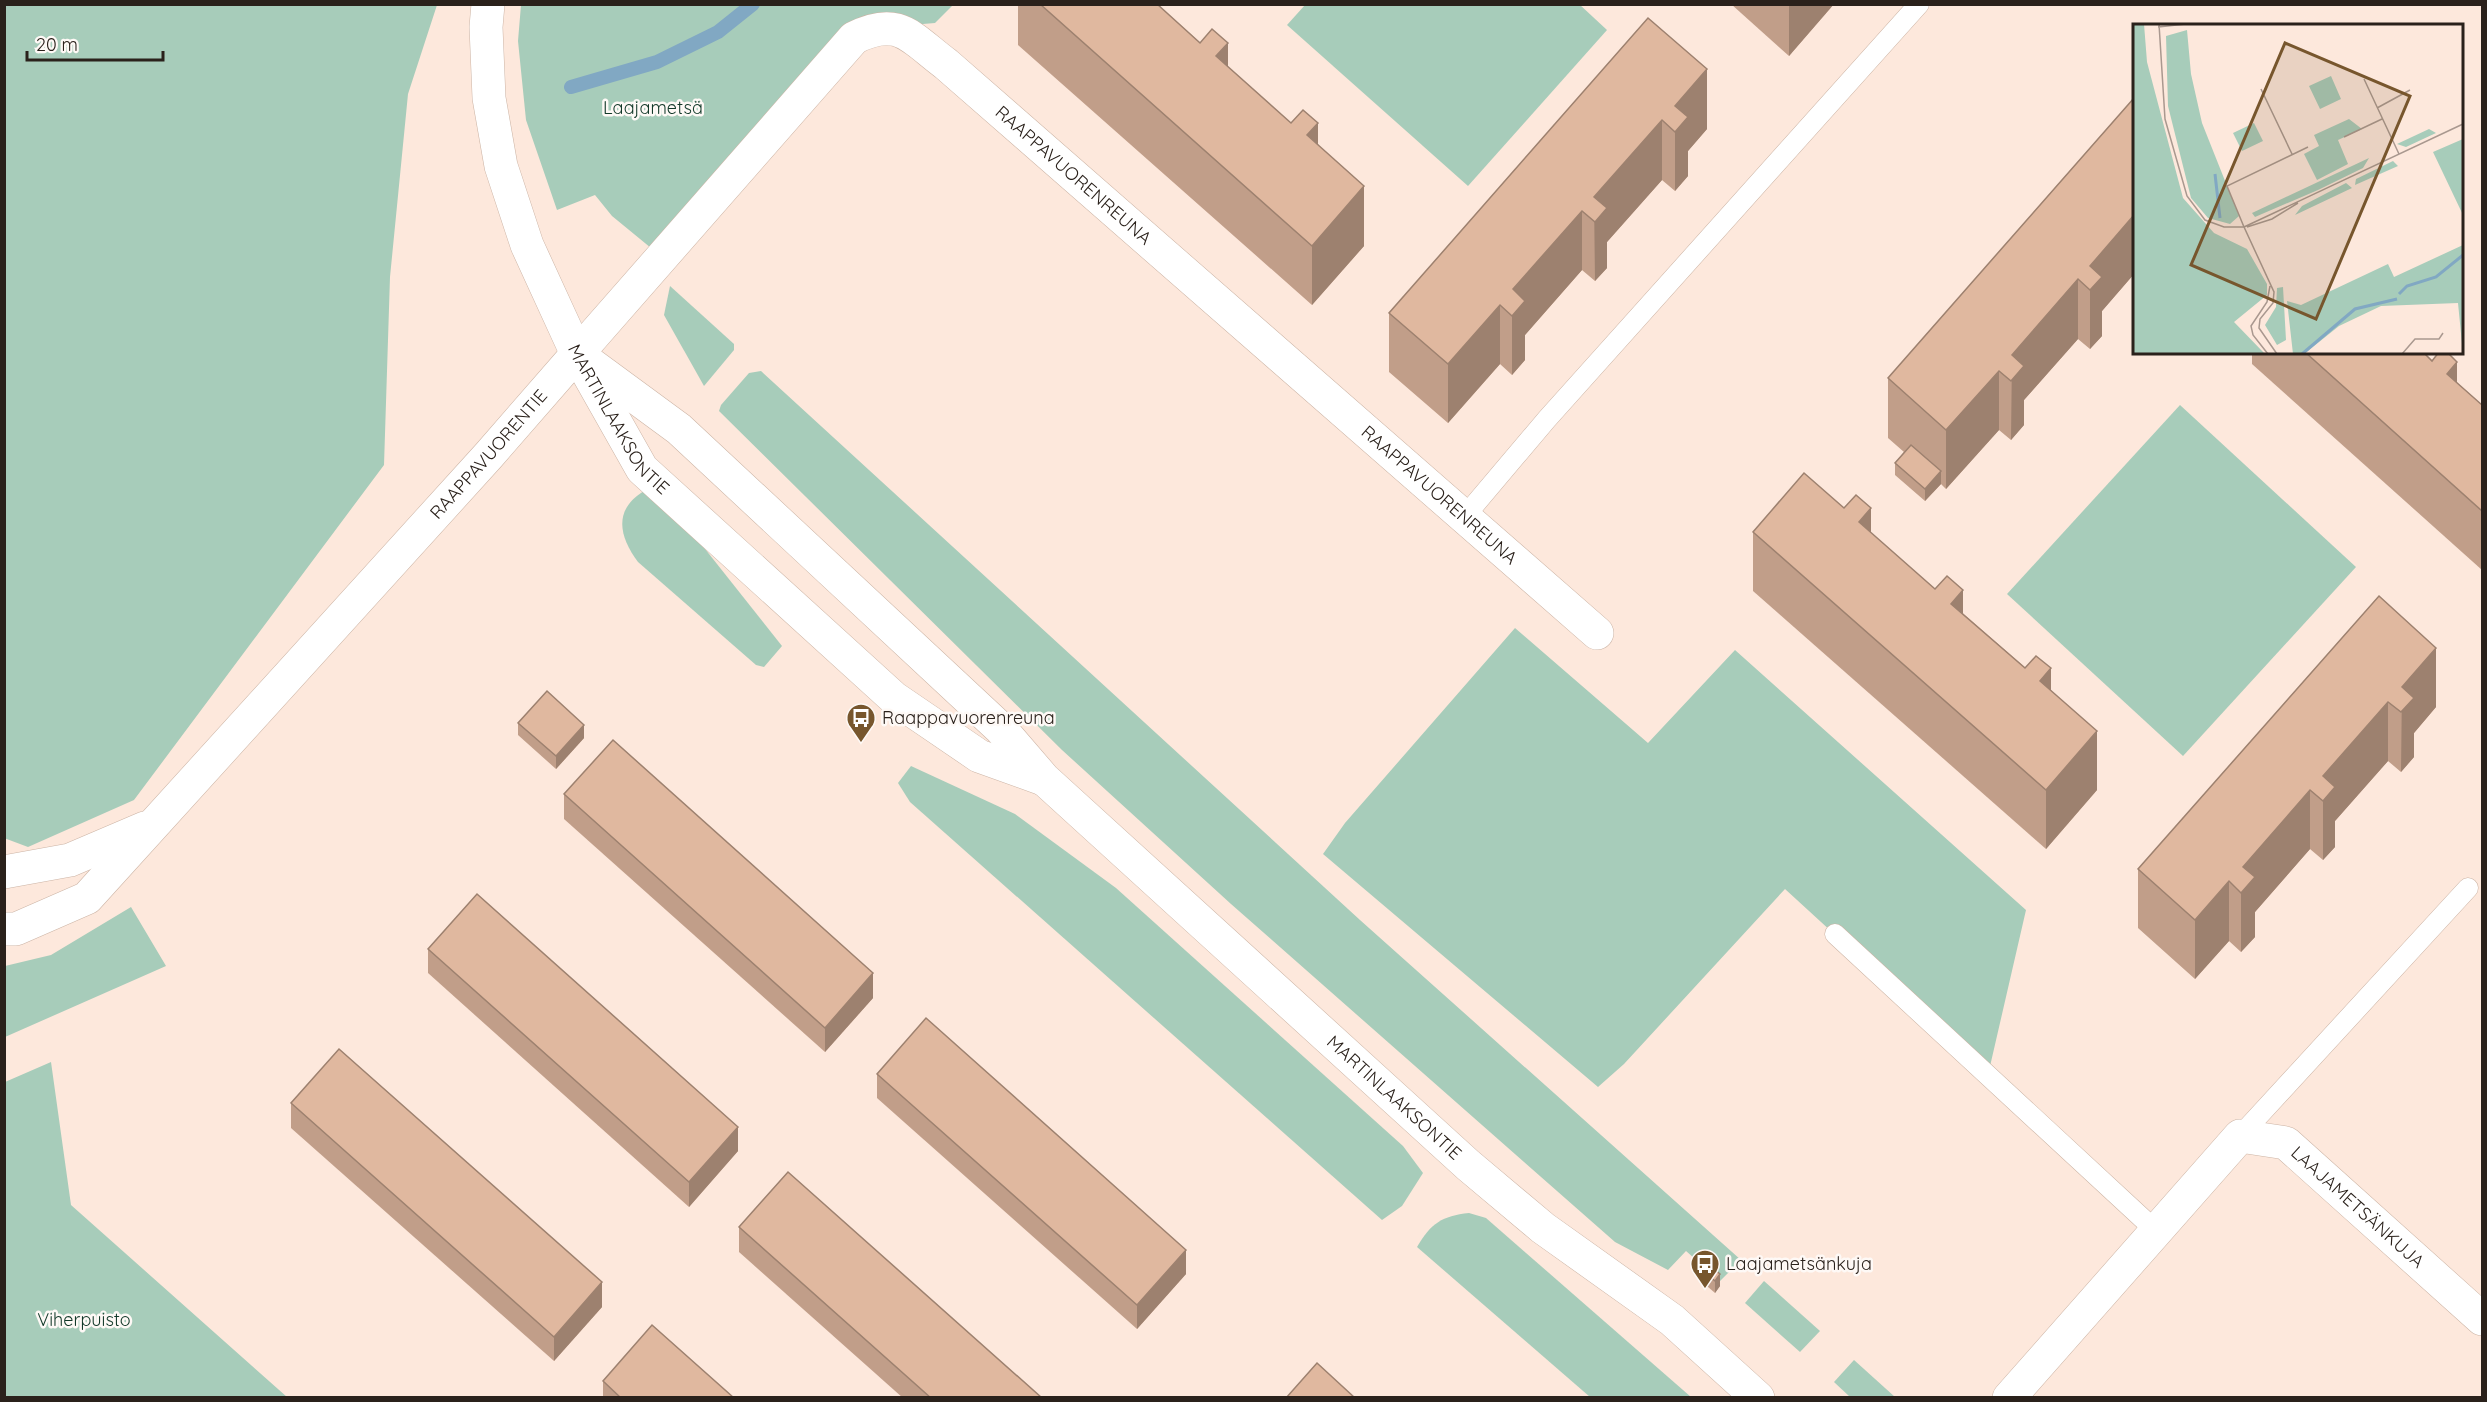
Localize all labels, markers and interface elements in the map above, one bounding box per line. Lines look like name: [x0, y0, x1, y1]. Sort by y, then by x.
scale bar: [27, 24, 164, 62]
inset map: [2133, 24, 2463, 354]
text: 20 m: [36, 33, 78, 56]
park label: Laajametsä: [603, 96, 703, 119]
street label: RAAPPAVUORENREUNA: [991, 100, 1157, 250]
street label: MARTINLAAKSONTIE: [563, 340, 674, 499]
street label: RAAPPAVUORENTIE: [425, 384, 552, 524]
street label: RAAPPAVUORENREUNA: [1357, 420, 1523, 569]
bus stop icon: Raappavuorenreuna: [845, 702, 877, 744]
place label: Raappavuorenreuna: [882, 706, 1055, 729]
street label: MARTINLAAKSONTIE: [1322, 1030, 1467, 1164]
street label: LAAJAMETSÄNKUJA: [2286, 1141, 2430, 1273]
bus stop icon: Laajametsänkuja: [1689, 1248, 1721, 1290]
place label: Laajametsänkuja: [1726, 1252, 1872, 1275]
park label: Viherpuisto: [37, 1308, 131, 1331]

